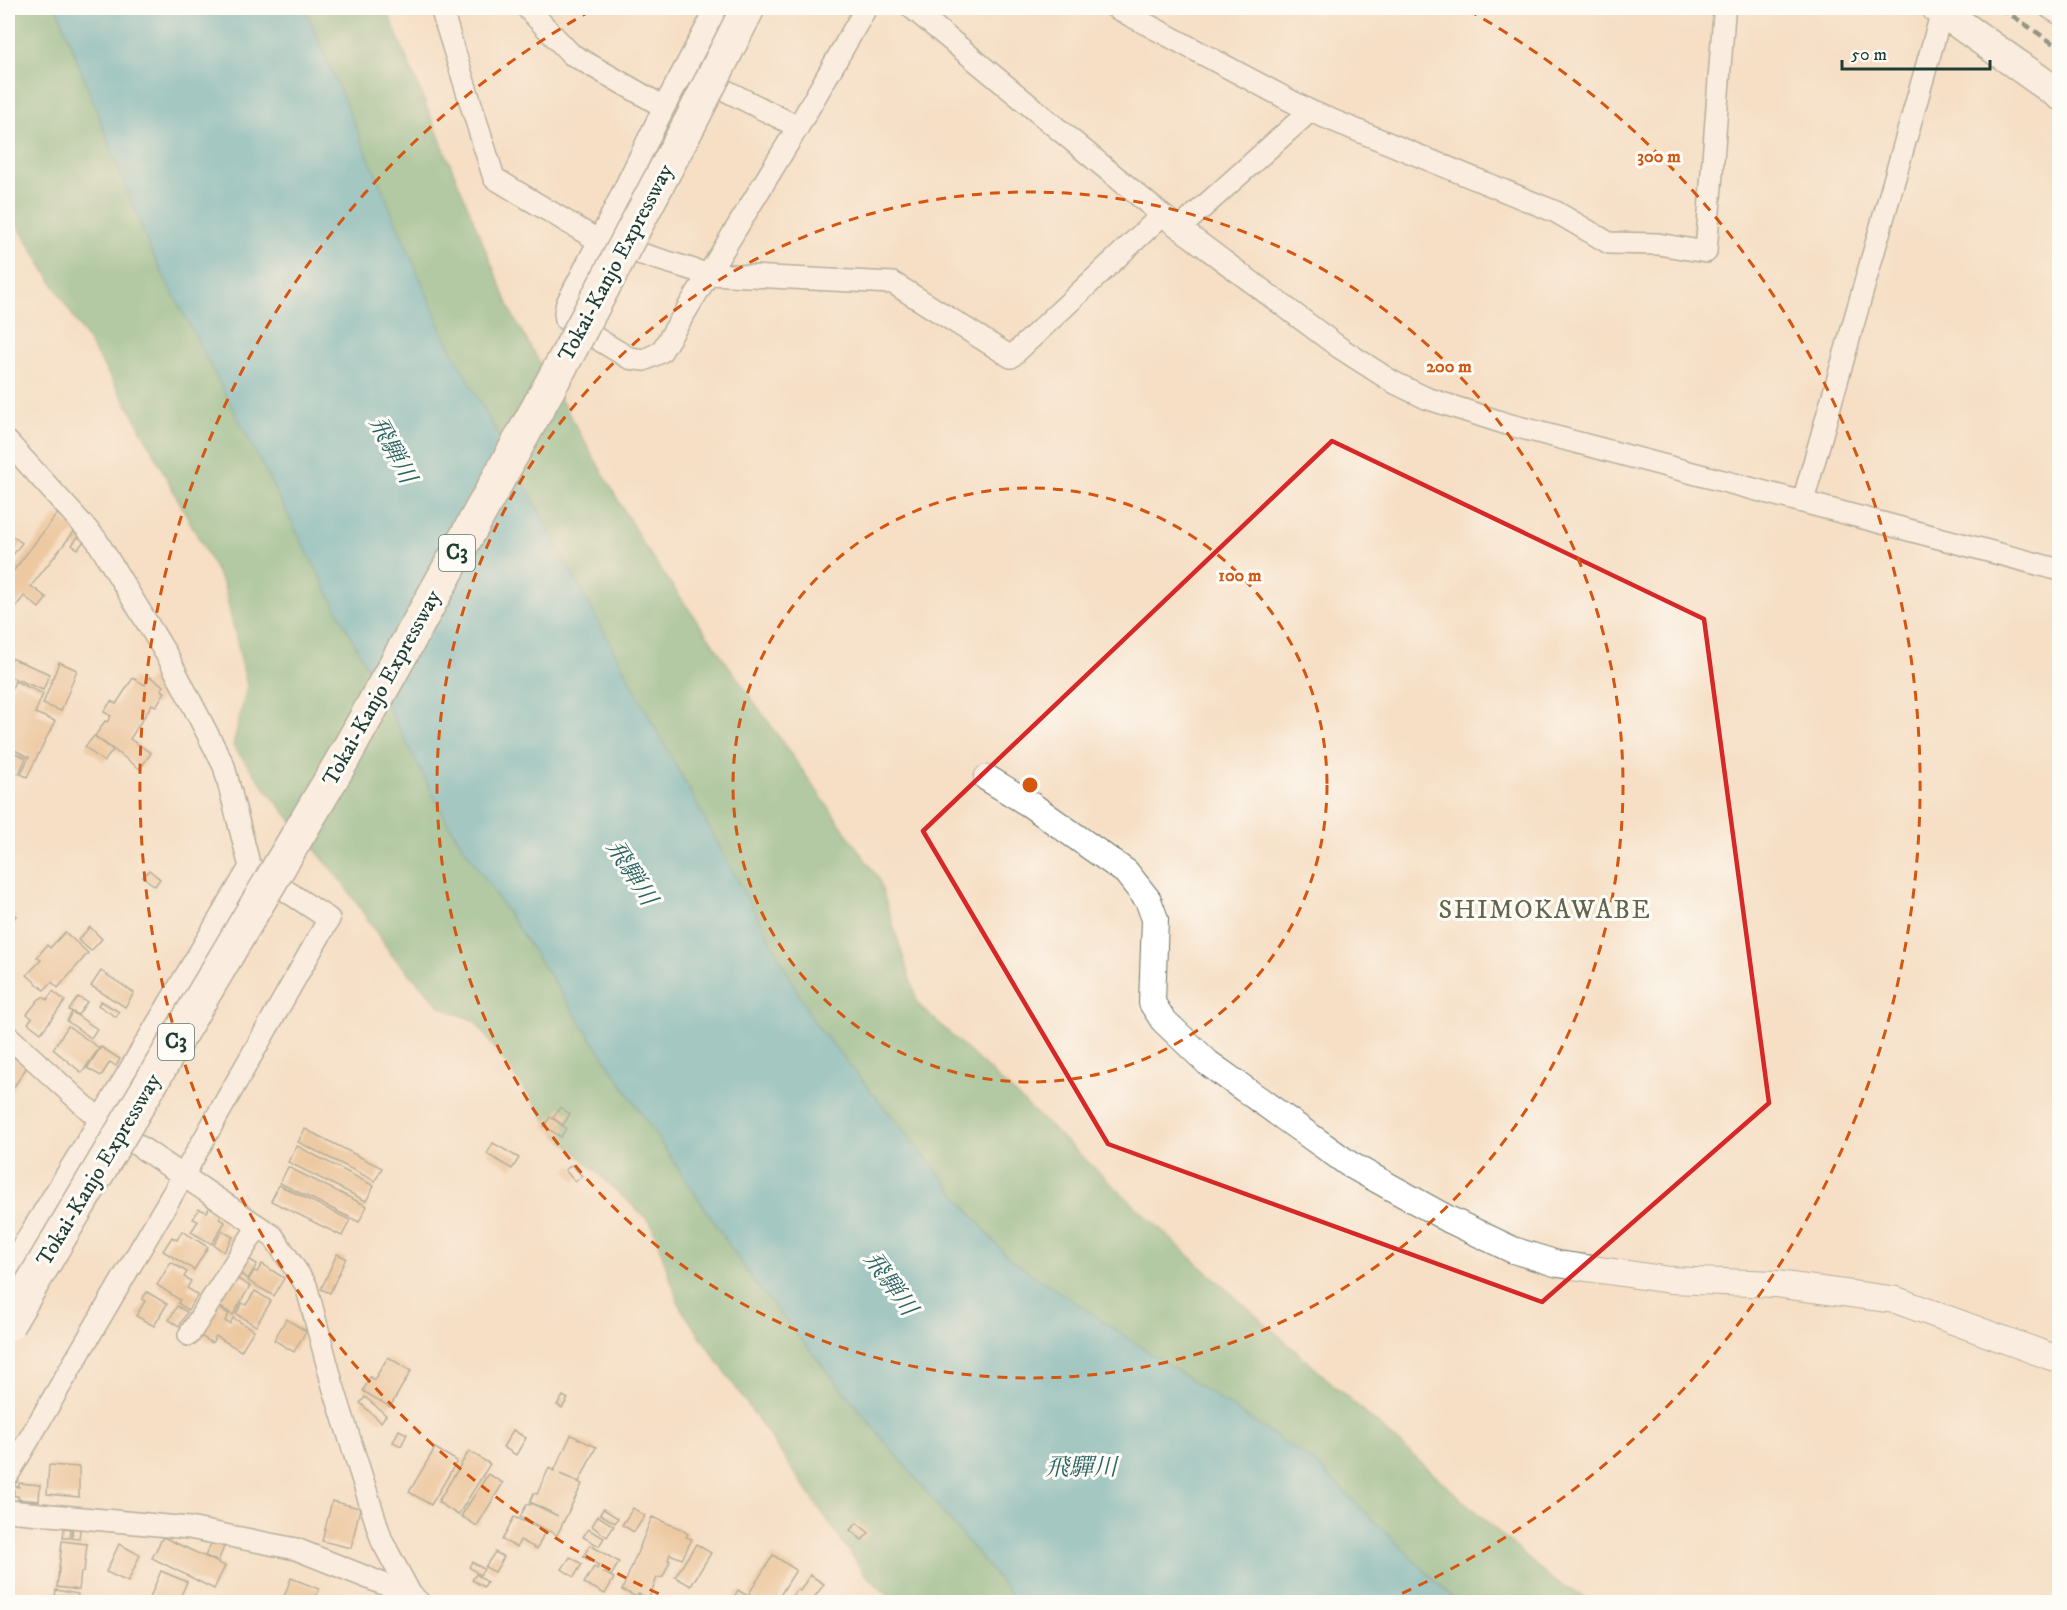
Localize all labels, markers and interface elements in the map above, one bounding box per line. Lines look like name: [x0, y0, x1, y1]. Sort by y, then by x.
scale bar: [1842, 33, 1990, 71]
text: 50 m: [1851, 44, 1887, 66]
text: 300 m: [1637, 146, 1681, 168]
street label: Tokai-Kanjo Expressway: [552, 159, 680, 366]
text: 200 m: [1426, 356, 1472, 378]
water label: 飛騨川: [362, 411, 424, 491]
road number: C3: [439, 535, 475, 571]
text: 100 m: [1218, 565, 1262, 587]
street label: Tokai-Kanjo Expressway: [317, 585, 447, 791]
centre of rings: [1020, 775, 1040, 795]
water label: 飛騨川: [599, 835, 664, 914]
district label: SHIMOKAWABE: [1439, 894, 1651, 927]
road number: C3: [158, 1024, 194, 1060]
street label: Tokai-Kanjo Expressway: [31, 1068, 167, 1271]
water label: 飛騨川: [857, 1246, 925, 1325]
water label: 飛驒川: [1045, 1453, 1120, 1483]

